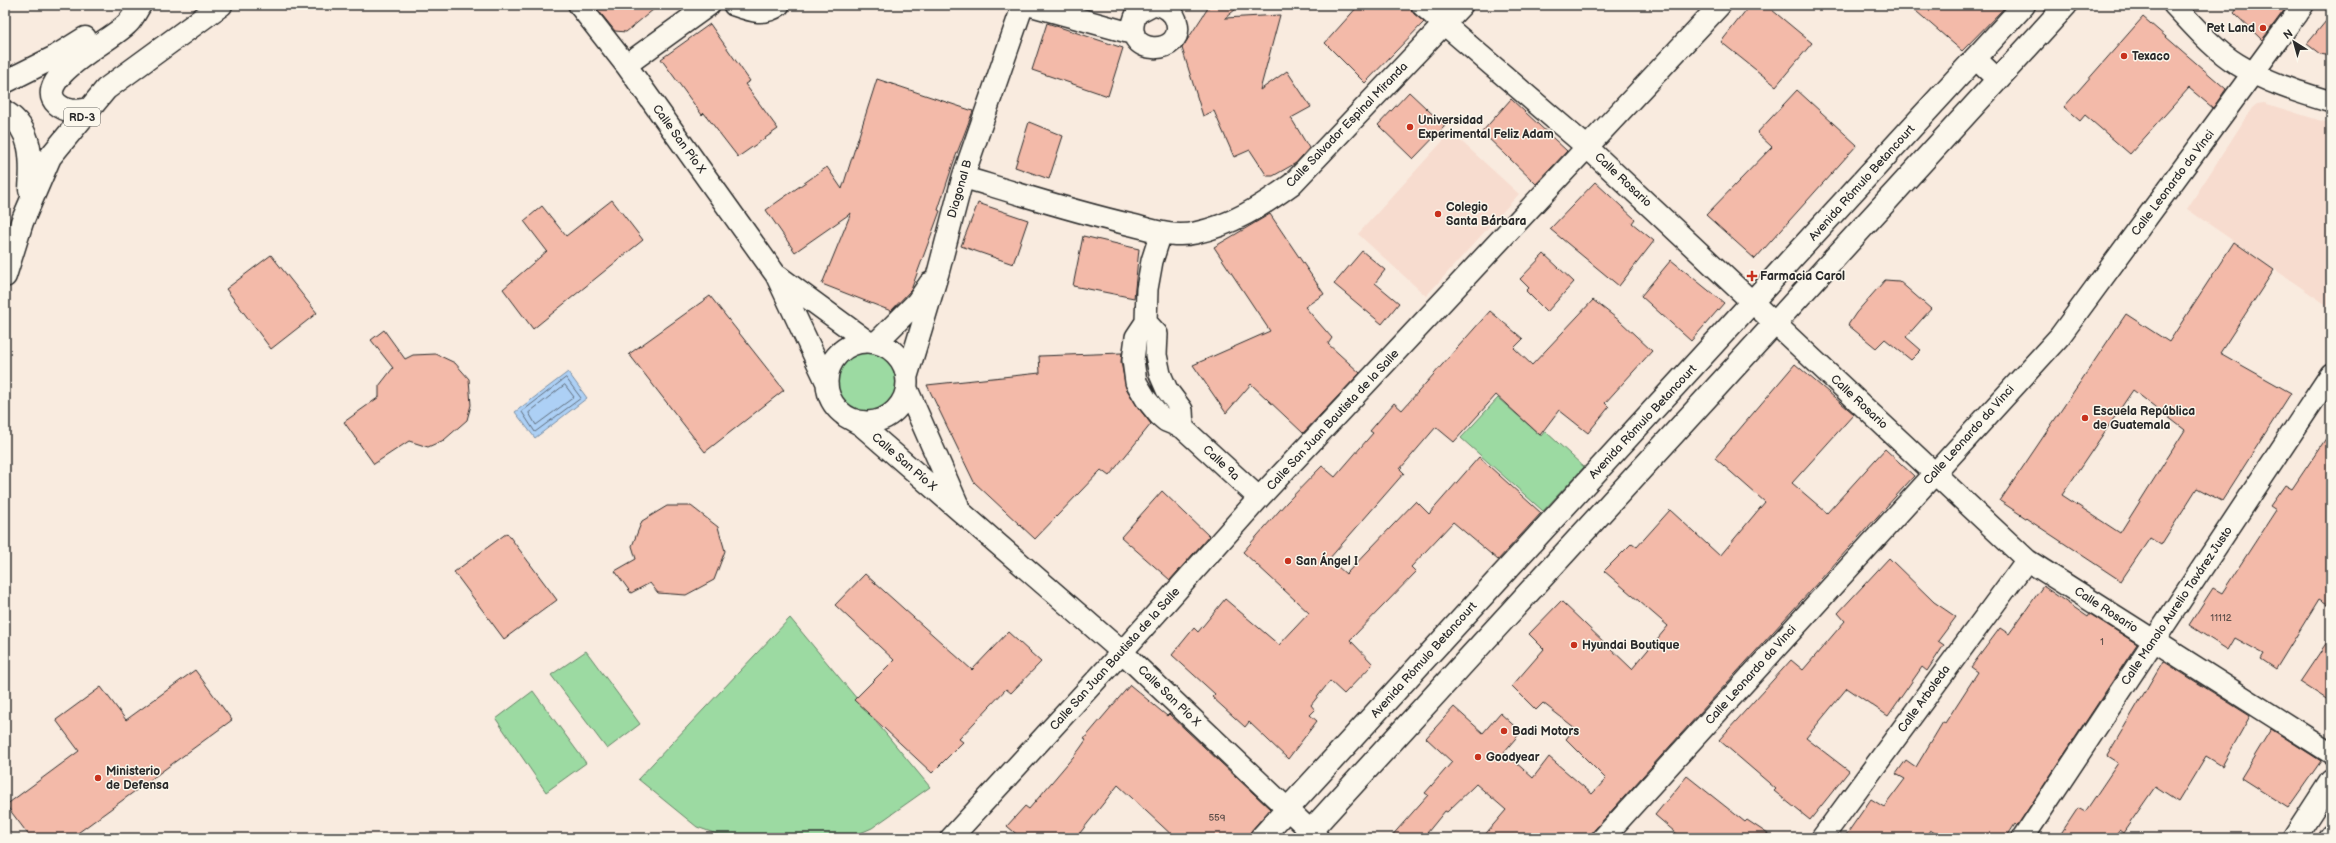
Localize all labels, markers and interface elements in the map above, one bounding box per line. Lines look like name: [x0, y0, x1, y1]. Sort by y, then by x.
place label: Pet Land: [2207, 21, 2255, 36]
north arrow: [2274, 22, 2314, 62]
marker: Pet Land: [2258, 23, 2268, 33]
text: N: [2281, 27, 2295, 42]
place label: Texaco: [2132, 49, 2170, 64]
marker: Texaco: [2119, 51, 2129, 61]
street label: Calle Salvador Espinal Miranda: [1283, 59, 1411, 191]
street label: Calle San Pío X: [649, 102, 709, 176]
road number: RD-3: [64, 108, 100, 126]
place label: Universidad Experimental Feliz Adam: [1418, 113, 1554, 142]
marker: Universidad Experimental Feliz Adam: [1405, 122, 1415, 132]
street label: Avenida Rómulo Betancourt: [1806, 122, 1918, 244]
street label: Calle Leonardo da Vinci: [2128, 127, 2218, 239]
street label: Calle Rosario: [1591, 150, 1655, 210]
street label: Diagonal B: [945, 158, 975, 220]
place label: Colegio Santa Bárbara: [1446, 200, 1526, 229]
marker: Colegio Santa Bárbara: [1433, 209, 1443, 219]
place label: Farmacia Carol: [1760, 269, 1845, 284]
marker: Farmacia Carol: [1747, 271, 1757, 281]
street label: Calle San Juan Bautista de la Salle: [1264, 346, 1402, 494]
street label: Avenida Rómulo Betancourt: [1586, 361, 1700, 482]
street label: Calle Rosario: [1827, 372, 1891, 432]
street label: Calle Leonardo da Vinci: [1920, 382, 2018, 488]
place label: Escuela República de Guatemala: [2093, 404, 2195, 433]
marker: Escuela República de Guatemala: [2080, 413, 2090, 423]
street label: Calle San Pío X: [868, 430, 940, 494]
street label: Calle 9a: [1200, 442, 1243, 484]
street label: Calle Manolo Aurelio Tavárez Justo: [2118, 524, 2236, 688]
place label: San Ángel I: [1296, 552, 1358, 569]
marker: San Ángel I: [1283, 556, 1293, 566]
street label: Calle San Juan Bautista de la Salle: [1047, 584, 1183, 734]
street label: Calle Rosario: [2071, 584, 2141, 636]
street label: Avenida Rómulo Betancourt: [1368, 599, 1480, 721]
house number: 11112: [2210, 612, 2232, 624]
street label: Calle Leonardo da Vinci: [1702, 622, 1800, 728]
house number: 1: [2100, 636, 2104, 648]
place label: Hyundai Boutique: [1582, 638, 1679, 653]
marker: Hyundai Boutique: [1569, 640, 1579, 650]
street label: Calle San Pío X: [1135, 662, 1204, 730]
street label: Calle Arboleda: [1895, 662, 1954, 736]
place label: Badi Motors: [1512, 724, 1579, 739]
marker: Badi Motors: [1499, 726, 1509, 736]
place label: Goodyear: [1486, 750, 1540, 765]
marker: Goodyear: [1473, 752, 1483, 762]
place label: Ministerio de Defensa: [106, 764, 169, 793]
marker: Ministerio de Defensa: [93, 773, 103, 783]
house number: 559: [1208, 812, 1226, 824]

